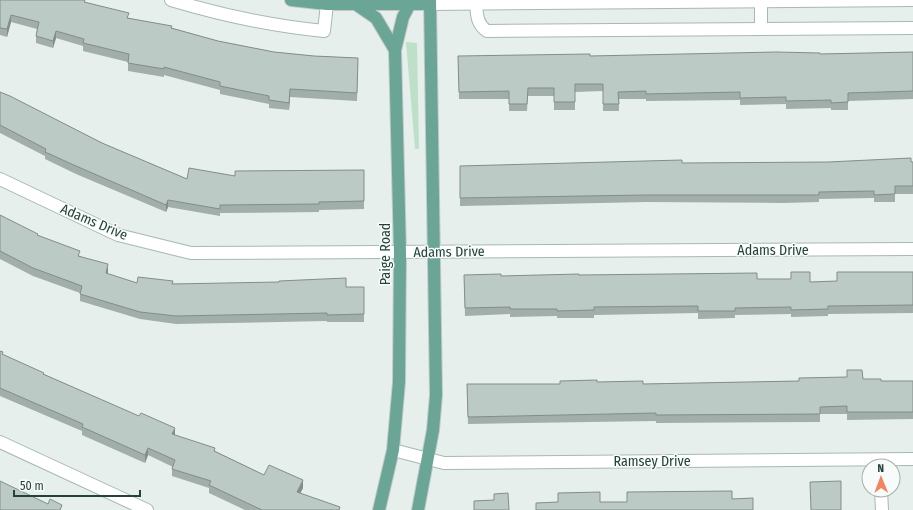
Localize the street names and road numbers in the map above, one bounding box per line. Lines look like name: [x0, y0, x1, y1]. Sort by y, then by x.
street label: Adams Drive: [58, 200, 130, 244]
street label: Paige Road: [377, 223, 394, 285]
street label: Adams Drive: [737, 242, 809, 259]
street label: Adams Drive: [413, 243, 485, 261]
street label: Ramsey Drive: [613, 453, 691, 470]

